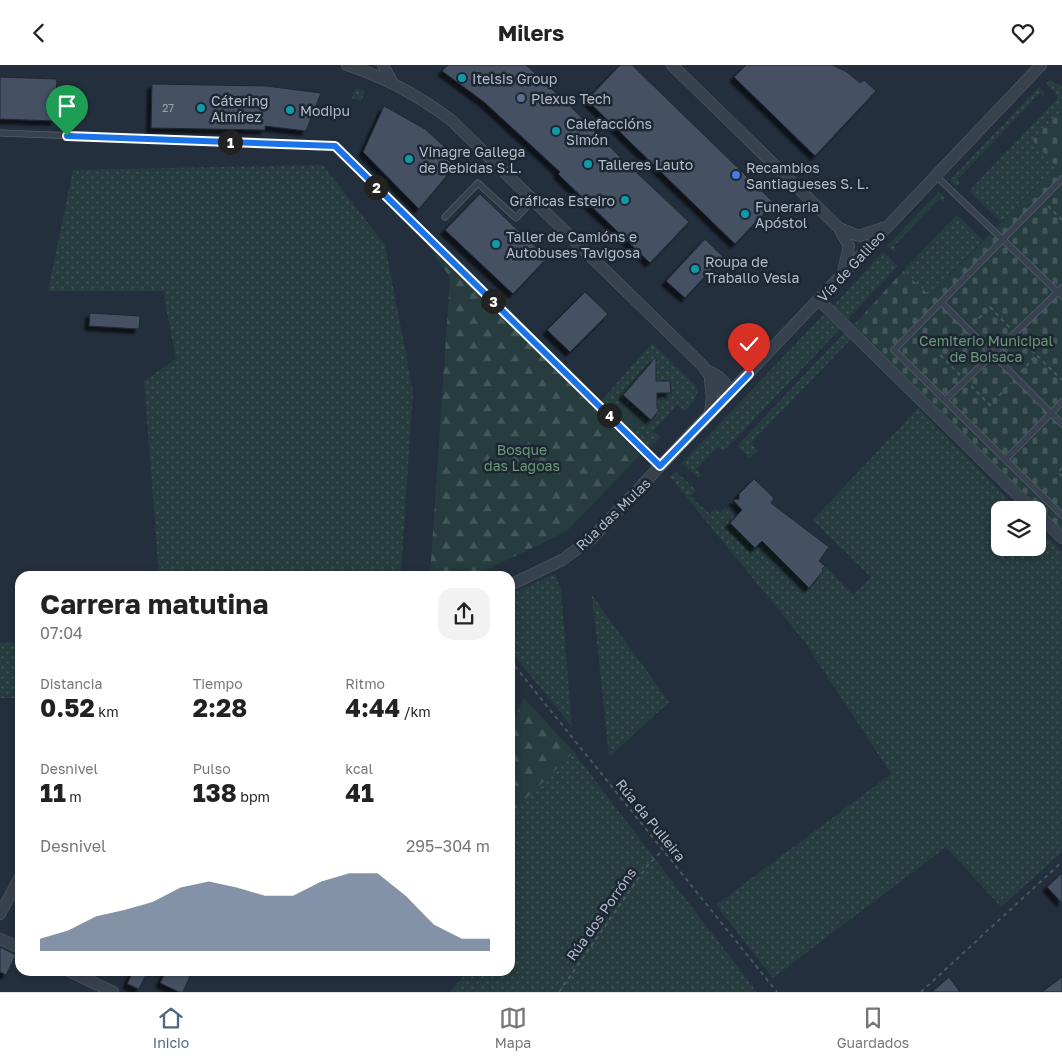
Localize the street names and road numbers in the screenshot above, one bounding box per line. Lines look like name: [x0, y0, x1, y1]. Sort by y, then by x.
street label: Vía de Galileo: [814, 227, 888, 305]
street label: Rúa das Mulas: [572, 474, 654, 554]
street label: Rúa da Pulleira: [613, 776, 689, 864]
street label: Rúa dos Porróns: [563, 864, 639, 964]

